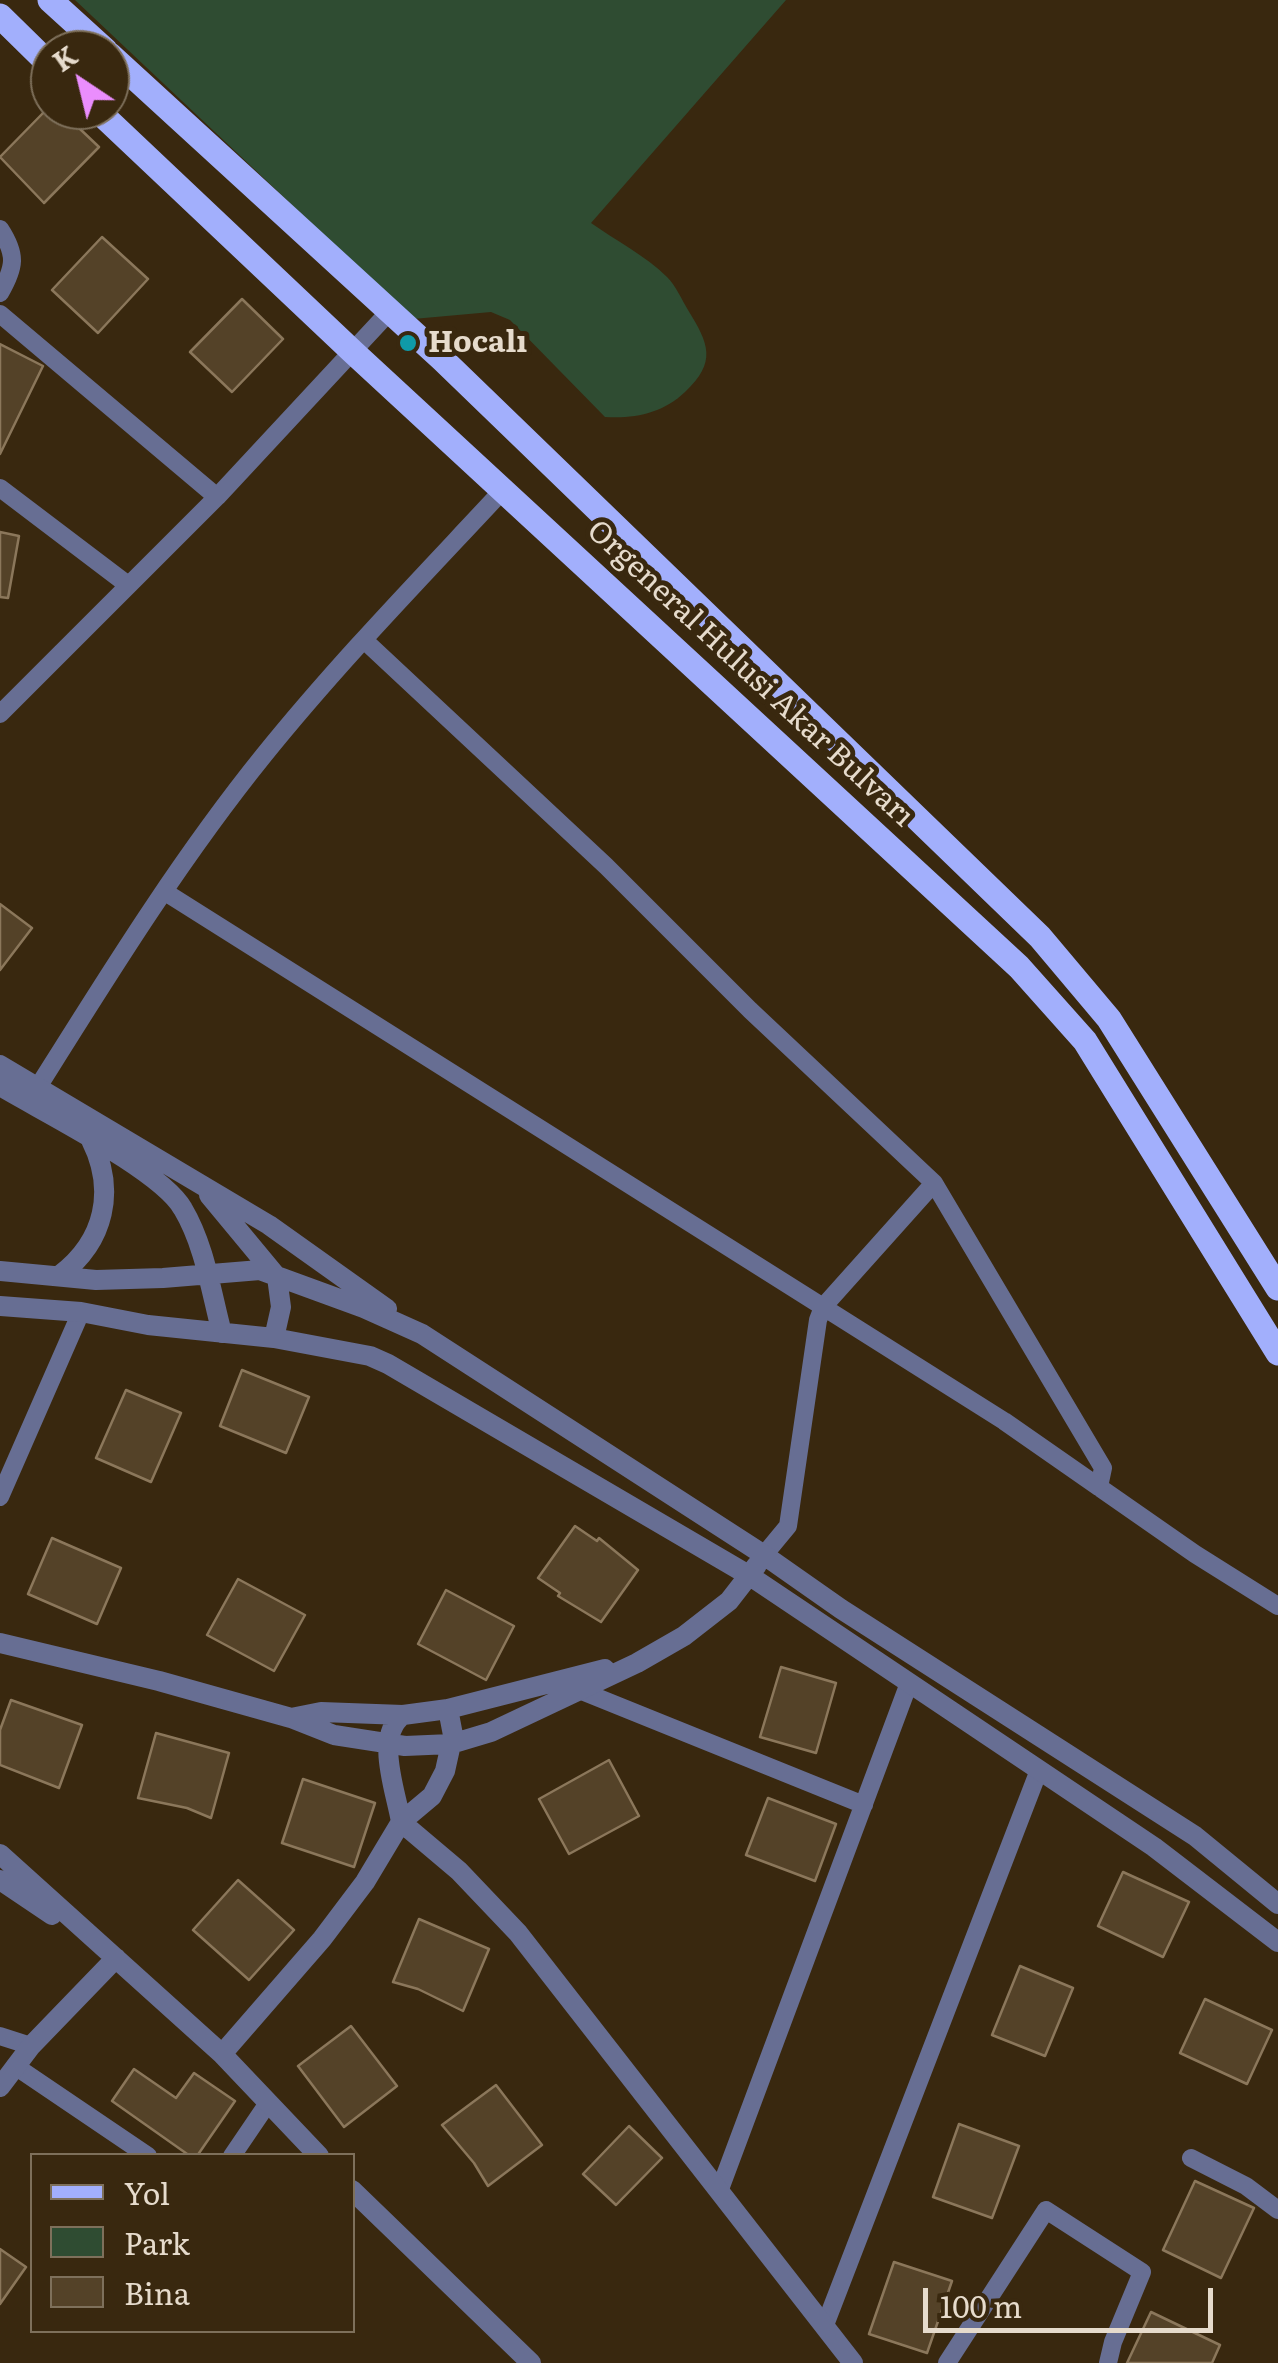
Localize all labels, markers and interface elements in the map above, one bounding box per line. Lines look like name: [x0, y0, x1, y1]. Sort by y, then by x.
north arrow: [30, 30, 130, 130]
text: K: [43, 34, 85, 81]
place label: Hocalı: [428, 325, 527, 361]
marker: Hocalı: [397, 332, 419, 354]
street label: Orgeneral Hulusi Akar Bulvarı: [579, 513, 921, 835]
legend: [30, 2153, 355, 2333]
text: Yol: [124, 2170, 170, 2214]
text: Park: [124, 2220, 190, 2264]
scale bar: [928, 2268, 1218, 2330]
text: Bina: [124, 2270, 190, 2314]
text: 100 m: [940, 2283, 1022, 2327]

